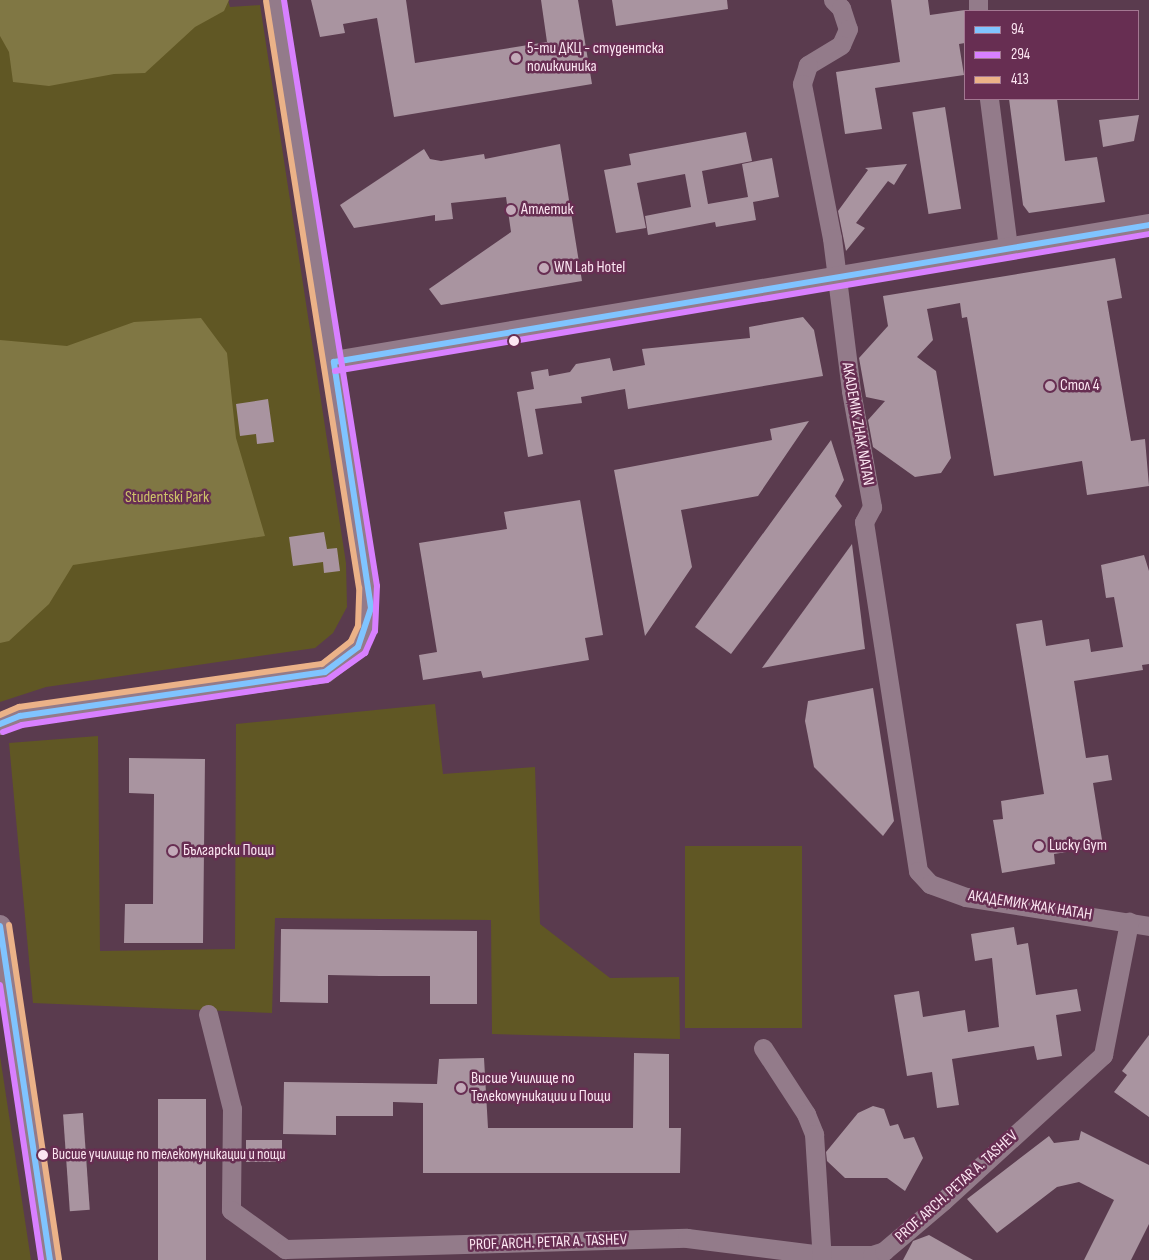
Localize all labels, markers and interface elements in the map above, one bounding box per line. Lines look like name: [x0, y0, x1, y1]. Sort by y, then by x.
legend: [964, 10, 1139, 100]
text: 94: [1011, 20, 1024, 39]
place label: 5-ти ДКЦ - студентска поликлиника: [527, 39, 664, 77]
text: 294: [1011, 45, 1030, 64]
marker: 5-ти ДКЦ - студентска поликлиника: [509, 51, 523, 65]
text: 413: [1011, 70, 1029, 89]
place label: Атлетик: [521, 200, 574, 220]
marker: Атлетик: [505, 204, 517, 216]
place label: WN Lab Hotel: [554, 258, 625, 278]
marker: WN Lab Hotel: [538, 262, 550, 274]
unlabelled marker: [509, 336, 519, 346]
street label: AKADEMIK ZHAK NATAN: [837, 361, 877, 487]
place label: Стол 4: [1060, 376, 1099, 396]
marker: Стол 4: [1044, 380, 1056, 392]
park label: Studentski Park: [125, 488, 209, 508]
place label: Lucky Gym: [1049, 836, 1107, 856]
marker: Lucky Gym: [1033, 840, 1045, 852]
place label: Български Пощи: [183, 841, 274, 861]
marker: Български Пощи: [167, 845, 179, 857]
street label: АКАДЕМИК ЖАК НАТАН: [967, 887, 1093, 925]
place label: Висше Училище по Телекомуникации и Пощи: [471, 1069, 611, 1107]
marker: Висше Училище по Телекомуникации и Пощи: [455, 1082, 467, 1094]
street label: PROF. ARCH. PETAR A. TASHEV: [892, 1127, 1022, 1247]
place label: Висше училище по телекомуникации и пощи: [52, 1146, 286, 1164]
marker: Висше училище по телекомуникации и пощи: [38, 1150, 48, 1160]
street label: PROF. ARCH. PETAR A. TASHEV: [469, 1231, 627, 1255]

